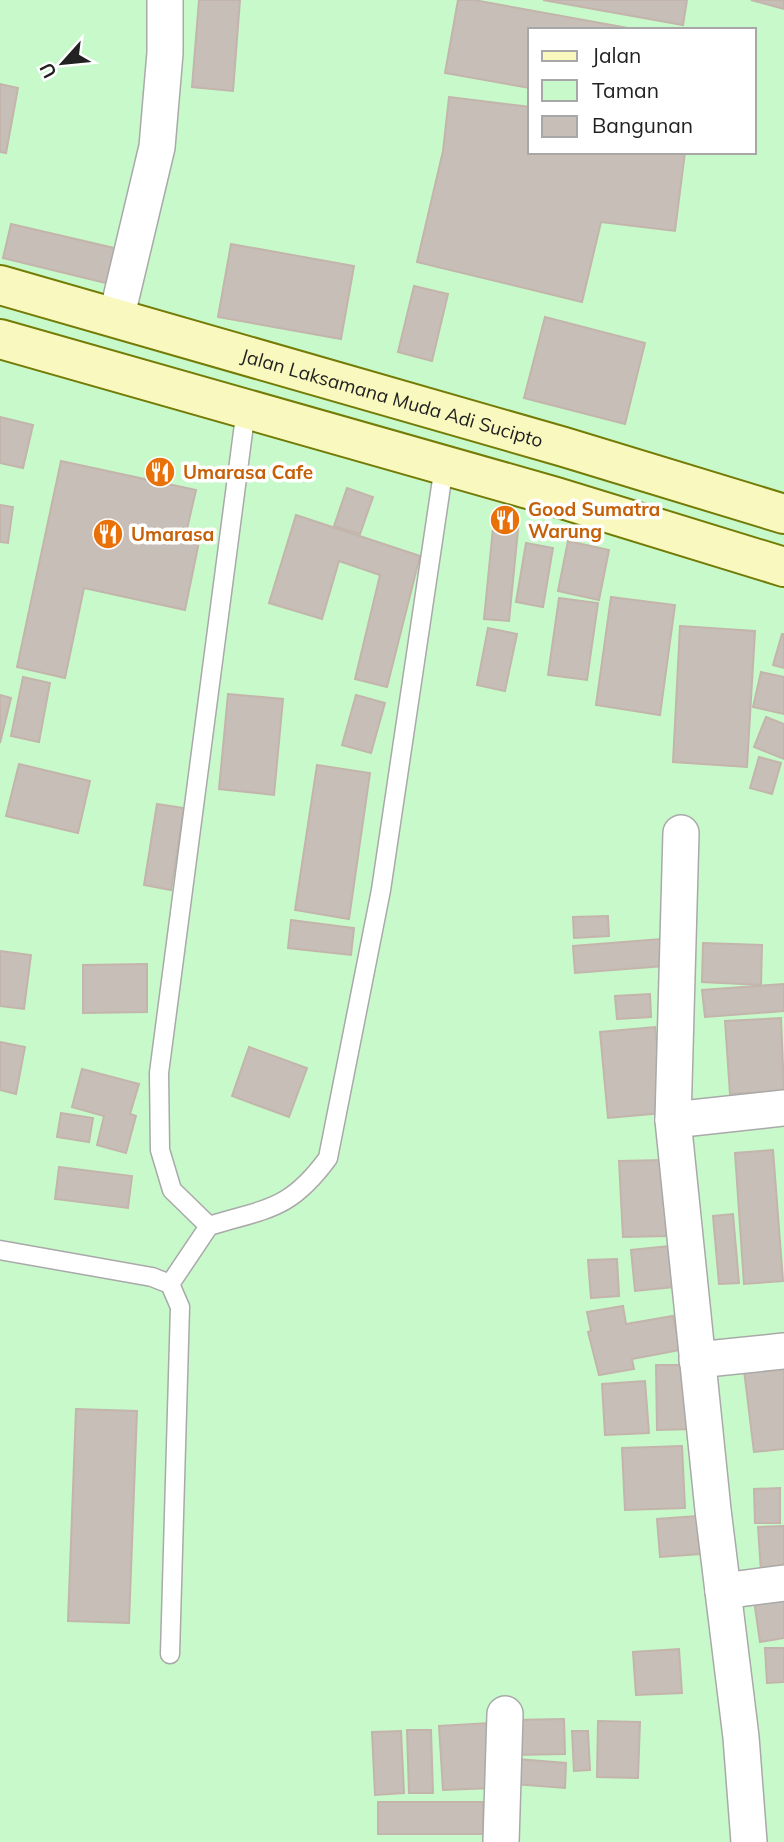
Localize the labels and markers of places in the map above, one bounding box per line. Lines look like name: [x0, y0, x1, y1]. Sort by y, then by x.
restaurant icon: Umarasa Cafe: [143, 455, 177, 489]
place label: Umarasa Cafe: [183, 460, 313, 484]
place label: Good Sumatra Warung: [528, 497, 660, 543]
restaurant icon: Good Sumatra Warung: [488, 503, 522, 537]
restaurant icon: Umarasa: [91, 517, 125, 551]
place label: Umarasa: [131, 522, 214, 546]

